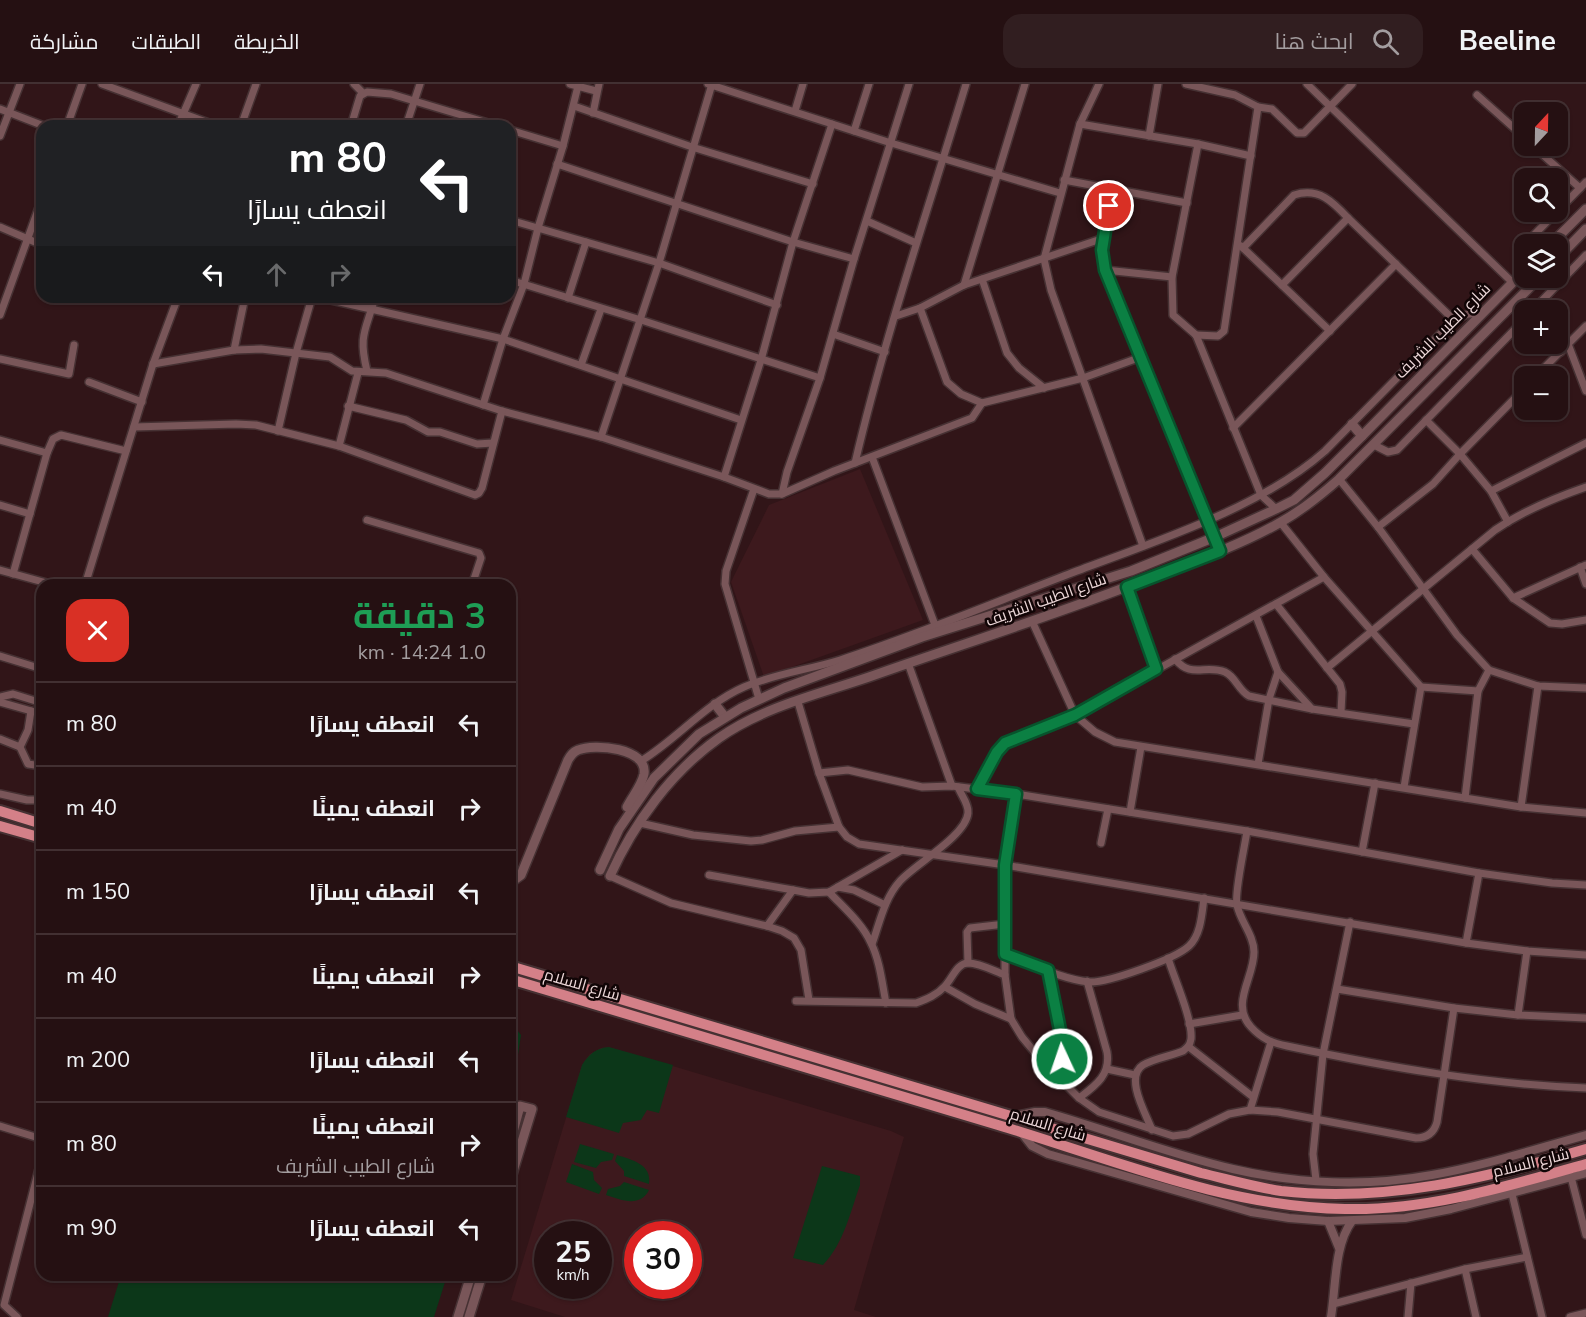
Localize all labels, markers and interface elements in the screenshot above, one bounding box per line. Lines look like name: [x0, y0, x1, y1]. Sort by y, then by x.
search box: [1003, 14, 1423, 68]
text: Beeline: [1459, 22, 1556, 60]
icon: search: [1369, 25, 1402, 58]
text: ابحث هنا: [1275, 27, 1354, 57]
text: مشاركة: [30, 28, 99, 56]
text: الطبقات: [132, 28, 201, 56]
text: الخريطة: [234, 28, 300, 56]
north arrow: [1514, 102, 1568, 156]
map controls: [1514, 102, 1568, 420]
text: 80 m: [288, 130, 387, 187]
icon: left: [408, 144, 486, 222]
button: search: [1514, 168, 1568, 222]
pin: [1083, 180, 1134, 231]
icon: arrive: [1092, 189, 1125, 222]
text: انعطف يسارًا: [247, 192, 387, 229]
button: layers: [1514, 234, 1568, 288]
icon: left: [197, 258, 230, 291]
icon: ahead: [260, 258, 293, 291]
icon: right: [323, 258, 356, 291]
street label: شارع الطيب الشريف: [1390, 278, 1496, 384]
button: +: [1514, 300, 1568, 354]
button: −: [1514, 366, 1568, 420]
street label: شارع الطيب الشريف: [983, 568, 1109, 632]
text: 3 دقيقة: [353, 592, 486, 641]
button: close: [66, 599, 129, 662]
text: 1.0 km · 14:24: [358, 639, 486, 666]
icon: left: [453, 708, 486, 741]
text: 80 m: [66, 709, 117, 739]
text: انعطف يسارًا: [309, 710, 435, 740]
icon: right: [453, 792, 486, 825]
text: 40 m: [66, 793, 117, 823]
text: انعطف يمينًا: [312, 794, 435, 824]
icon: left: [453, 876, 486, 909]
text: 150 m: [66, 877, 130, 907]
text: انعطف يسارًا: [309, 878, 435, 908]
icon: right: [453, 960, 486, 993]
text: 40 m: [66, 961, 117, 991]
text: انعطف يمينًا: [312, 962, 435, 992]
street label: شارع السلام: [541, 964, 623, 1006]
position arrow: [1030, 1027, 1094, 1091]
icon: left: [453, 1044, 486, 1077]
text: 200 m: [66, 1045, 130, 1075]
text: انعطف يسارًا: [309, 1046, 435, 1076]
street label: شارع السلام: [1007, 1103, 1089, 1147]
text: انعطف يمينًا: [312, 1112, 435, 1142]
icon: right: [453, 1128, 486, 1161]
text: 80 m: [66, 1129, 117, 1159]
street label: شارع السلام: [1490, 1143, 1572, 1183]
text: شارع الطيب الشريف: [276, 1153, 435, 1180]
icon: left: [453, 1212, 486, 1245]
text: 90 m: [66, 1213, 117, 1243]
text: انعطف يسارًا: [309, 1214, 435, 1244]
speed limit sign: 30: [624, 1221, 702, 1299]
text: 25: [555, 1232, 591, 1273]
text: km/h: [556, 1265, 590, 1285]

